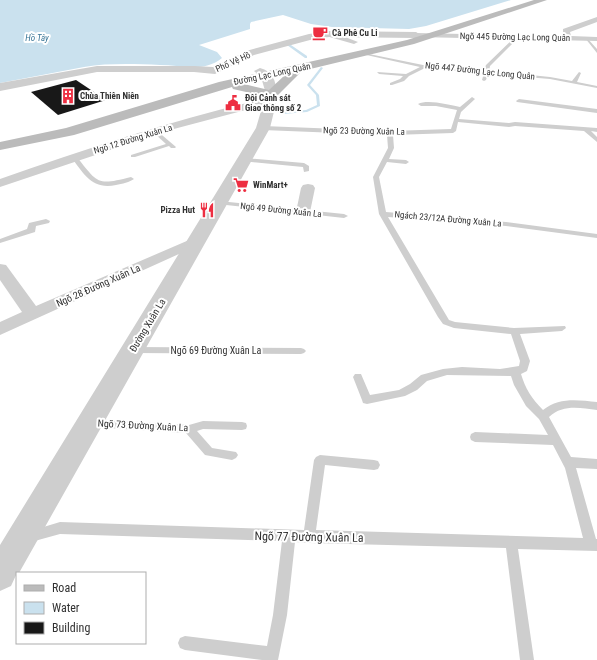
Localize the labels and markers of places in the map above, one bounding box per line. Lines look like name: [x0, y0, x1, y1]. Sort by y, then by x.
cafe icon: Cà Phê Cu Li: [311, 24, 329, 42]
place label: Cà Phê Cu Li: [332, 28, 378, 38]
building icon: Chùa Thiên Niên: [59, 87, 77, 105]
place label: Chùa Thiên Niên: [80, 91, 139, 101]
place label: Đội Cảnh sát Giao thông số 2: [245, 93, 302, 113]
public building icon: Đội Cảnh sát Giao thông số 2: [224, 94, 242, 112]
supermarket icon: WinMart+: [232, 176, 250, 194]
place label: WinMart+: [253, 180, 288, 190]
restaurant icon: Pizza Hut: [198, 201, 216, 219]
place label: Pizza Hut: [160, 205, 195, 215]

